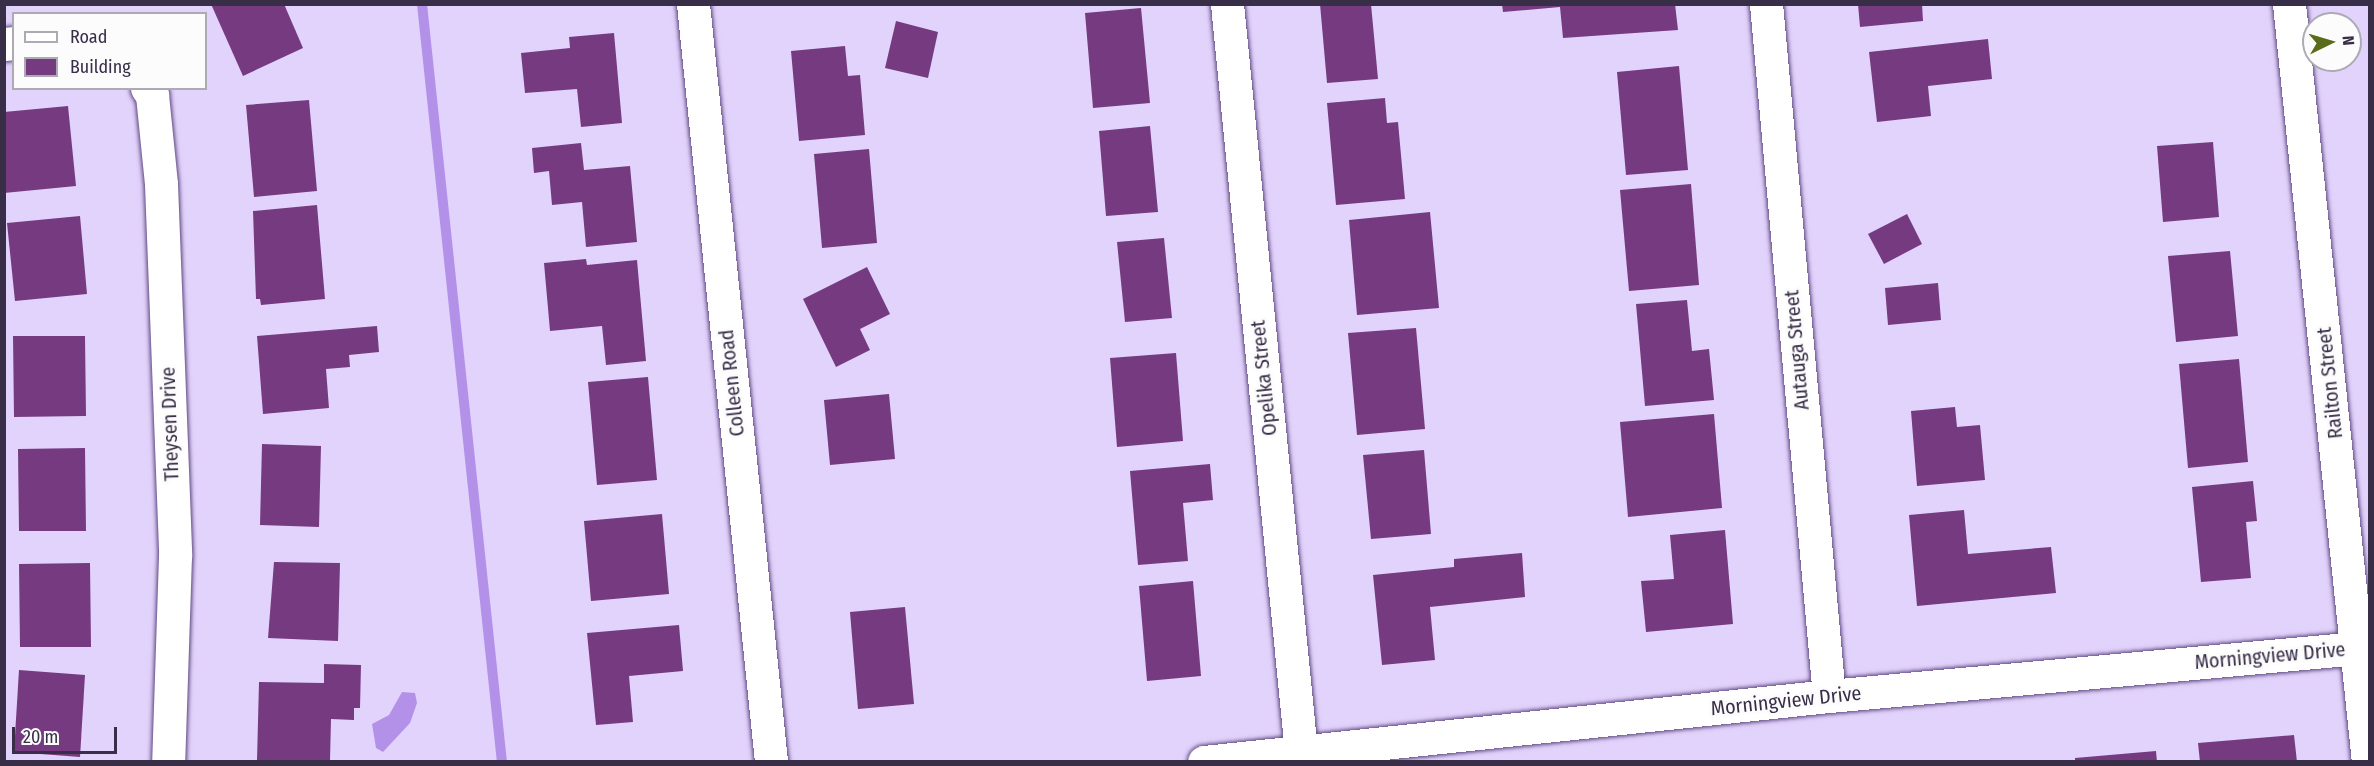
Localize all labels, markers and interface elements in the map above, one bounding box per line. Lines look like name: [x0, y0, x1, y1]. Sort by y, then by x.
legend: [12, 12, 207, 90]
north arrow: [2302, 12, 2362, 72]
text: Road: [70, 26, 107, 48]
text: N: [2339, 35, 2358, 46]
text: Building: [70, 56, 131, 78]
street label: Autauga Street: [1780, 289, 1814, 411]
street label: Opelika Street: [1246, 319, 1282, 437]
street label: Railton Street: [2312, 326, 2348, 440]
street label: Colleen Road: [714, 328, 750, 438]
street label: Theysen Drive: [156, 366, 184, 482]
street label: Morningview Drive: [2194, 637, 2346, 675]
street label: Morningview Drive: [1710, 681, 1862, 721]
scale bar: [15, 715, 120, 753]
text: 20 m: [23, 726, 58, 748]

